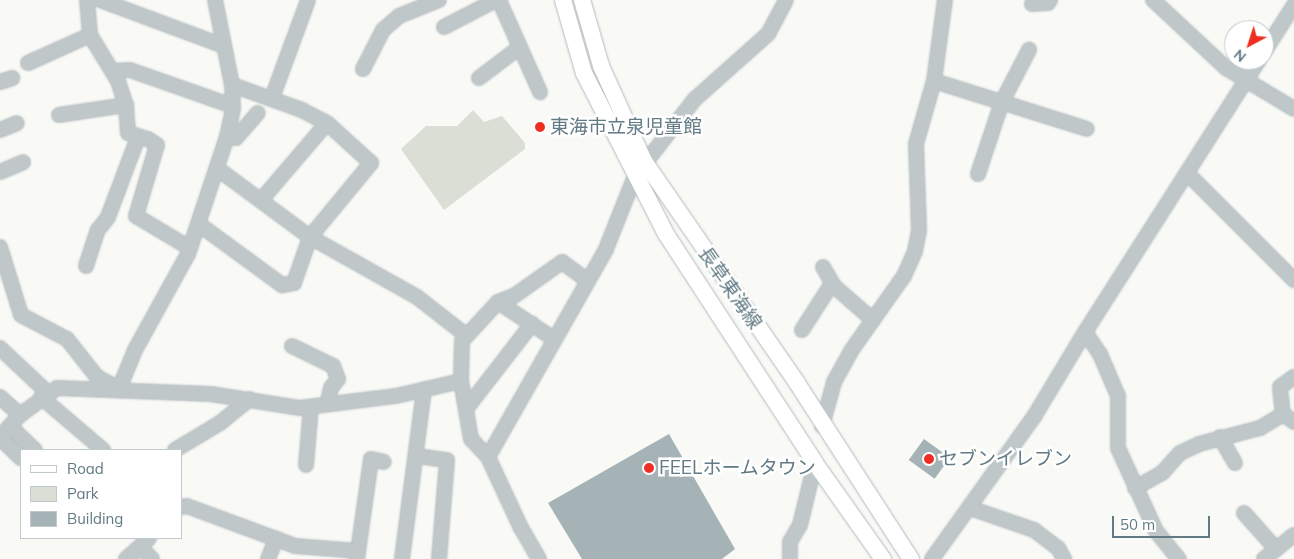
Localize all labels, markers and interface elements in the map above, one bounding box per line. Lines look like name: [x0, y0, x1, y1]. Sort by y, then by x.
north arrow: [1224, 20, 1274, 70]
text: N: [1230, 45, 1250, 66]
place label: 東海市立泉児童館: [550, 116, 702, 138]
marker: 東海市立泉児童館: [534, 121, 546, 133]
street label: 長草東海線: [693, 243, 767, 333]
place label: セブンイレブン: [939, 448, 1072, 470]
legend: [20, 449, 182, 539]
marker: セブンイレブン: [923, 453, 935, 465]
place label: FEELホームタウン: [659, 457, 816, 479]
text: Road: [67, 459, 104, 478]
marker: FEELホームタウン: [643, 462, 655, 474]
text: Park: [67, 484, 99, 503]
scale bar: [1114, 506, 1212, 538]
text: Building: [67, 509, 123, 528]
text: 50 m: [1120, 515, 1155, 534]

